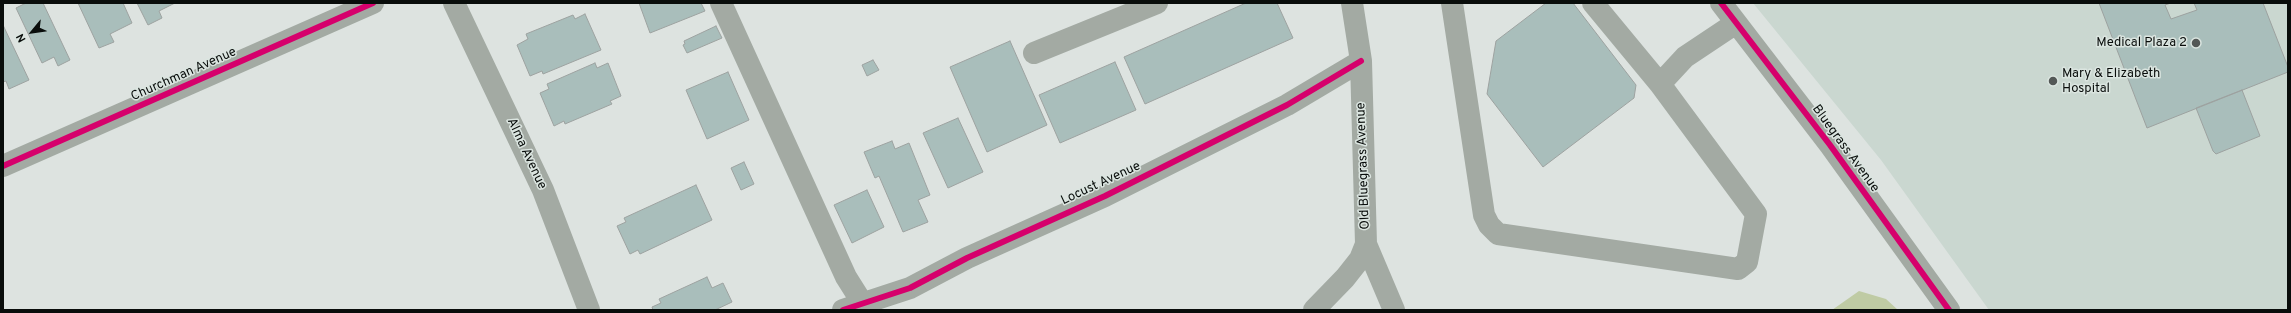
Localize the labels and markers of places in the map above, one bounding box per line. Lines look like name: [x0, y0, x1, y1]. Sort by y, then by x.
place label: Medical Plaza 2: [2096, 35, 2187, 51]
marker: Medical Plaza 2: [2190, 37, 2202, 49]
place label: Mary & Elizabeth Hospital: [2062, 66, 2160, 97]
marker: Mary & Elizabeth Hospital: [2047, 75, 2059, 87]

